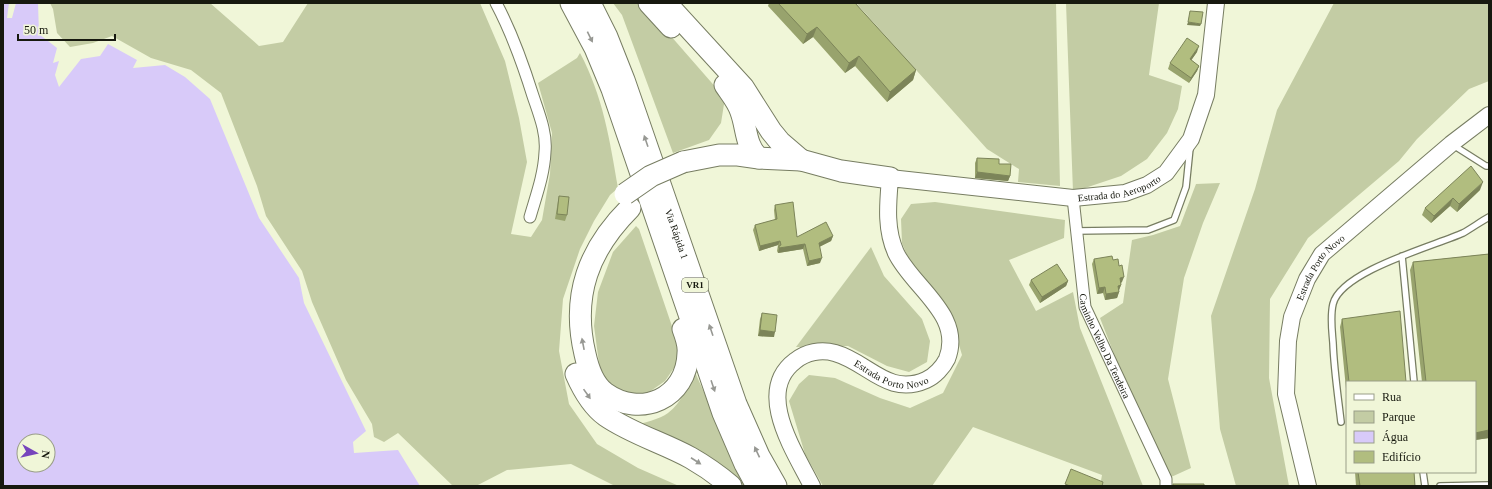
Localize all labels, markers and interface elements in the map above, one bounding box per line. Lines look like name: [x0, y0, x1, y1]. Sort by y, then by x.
scale bar: [18, 16, 115, 42]
text: 50 m: [24, 23, 49, 37]
one-way arrow: [587, 32, 593, 43]
one-way arrow: [643, 135, 649, 147]
street label: Estrada do Aeroporto: [1077, 173, 1163, 204]
street label: Via Rápida 1: [663, 208, 690, 260]
street label: Estrada Porto Novo: [1294, 232, 1347, 302]
road number: VR1: [682, 278, 708, 292]
street label: Caminho Velho Da Tendeira: [1078, 293, 1132, 401]
one-way arrow: [708, 324, 714, 336]
one-way arrow: [580, 338, 586, 350]
street label: Estrada Porto Novo: [852, 358, 930, 391]
one-way arrow: [711, 380, 717, 392]
legend: [1346, 381, 1476, 473]
one-way arrow: [583, 389, 591, 399]
text: Rua: [1382, 390, 1402, 404]
text: Parque: [1382, 410, 1415, 424]
text: Água: [1382, 430, 1409, 444]
north arrow: [16, 433, 56, 473]
one-way arrow: [754, 446, 760, 457]
text: N: [39, 450, 52, 459]
text: Edifício: [1382, 450, 1421, 464]
one-way arrow: [691, 457, 701, 465]

